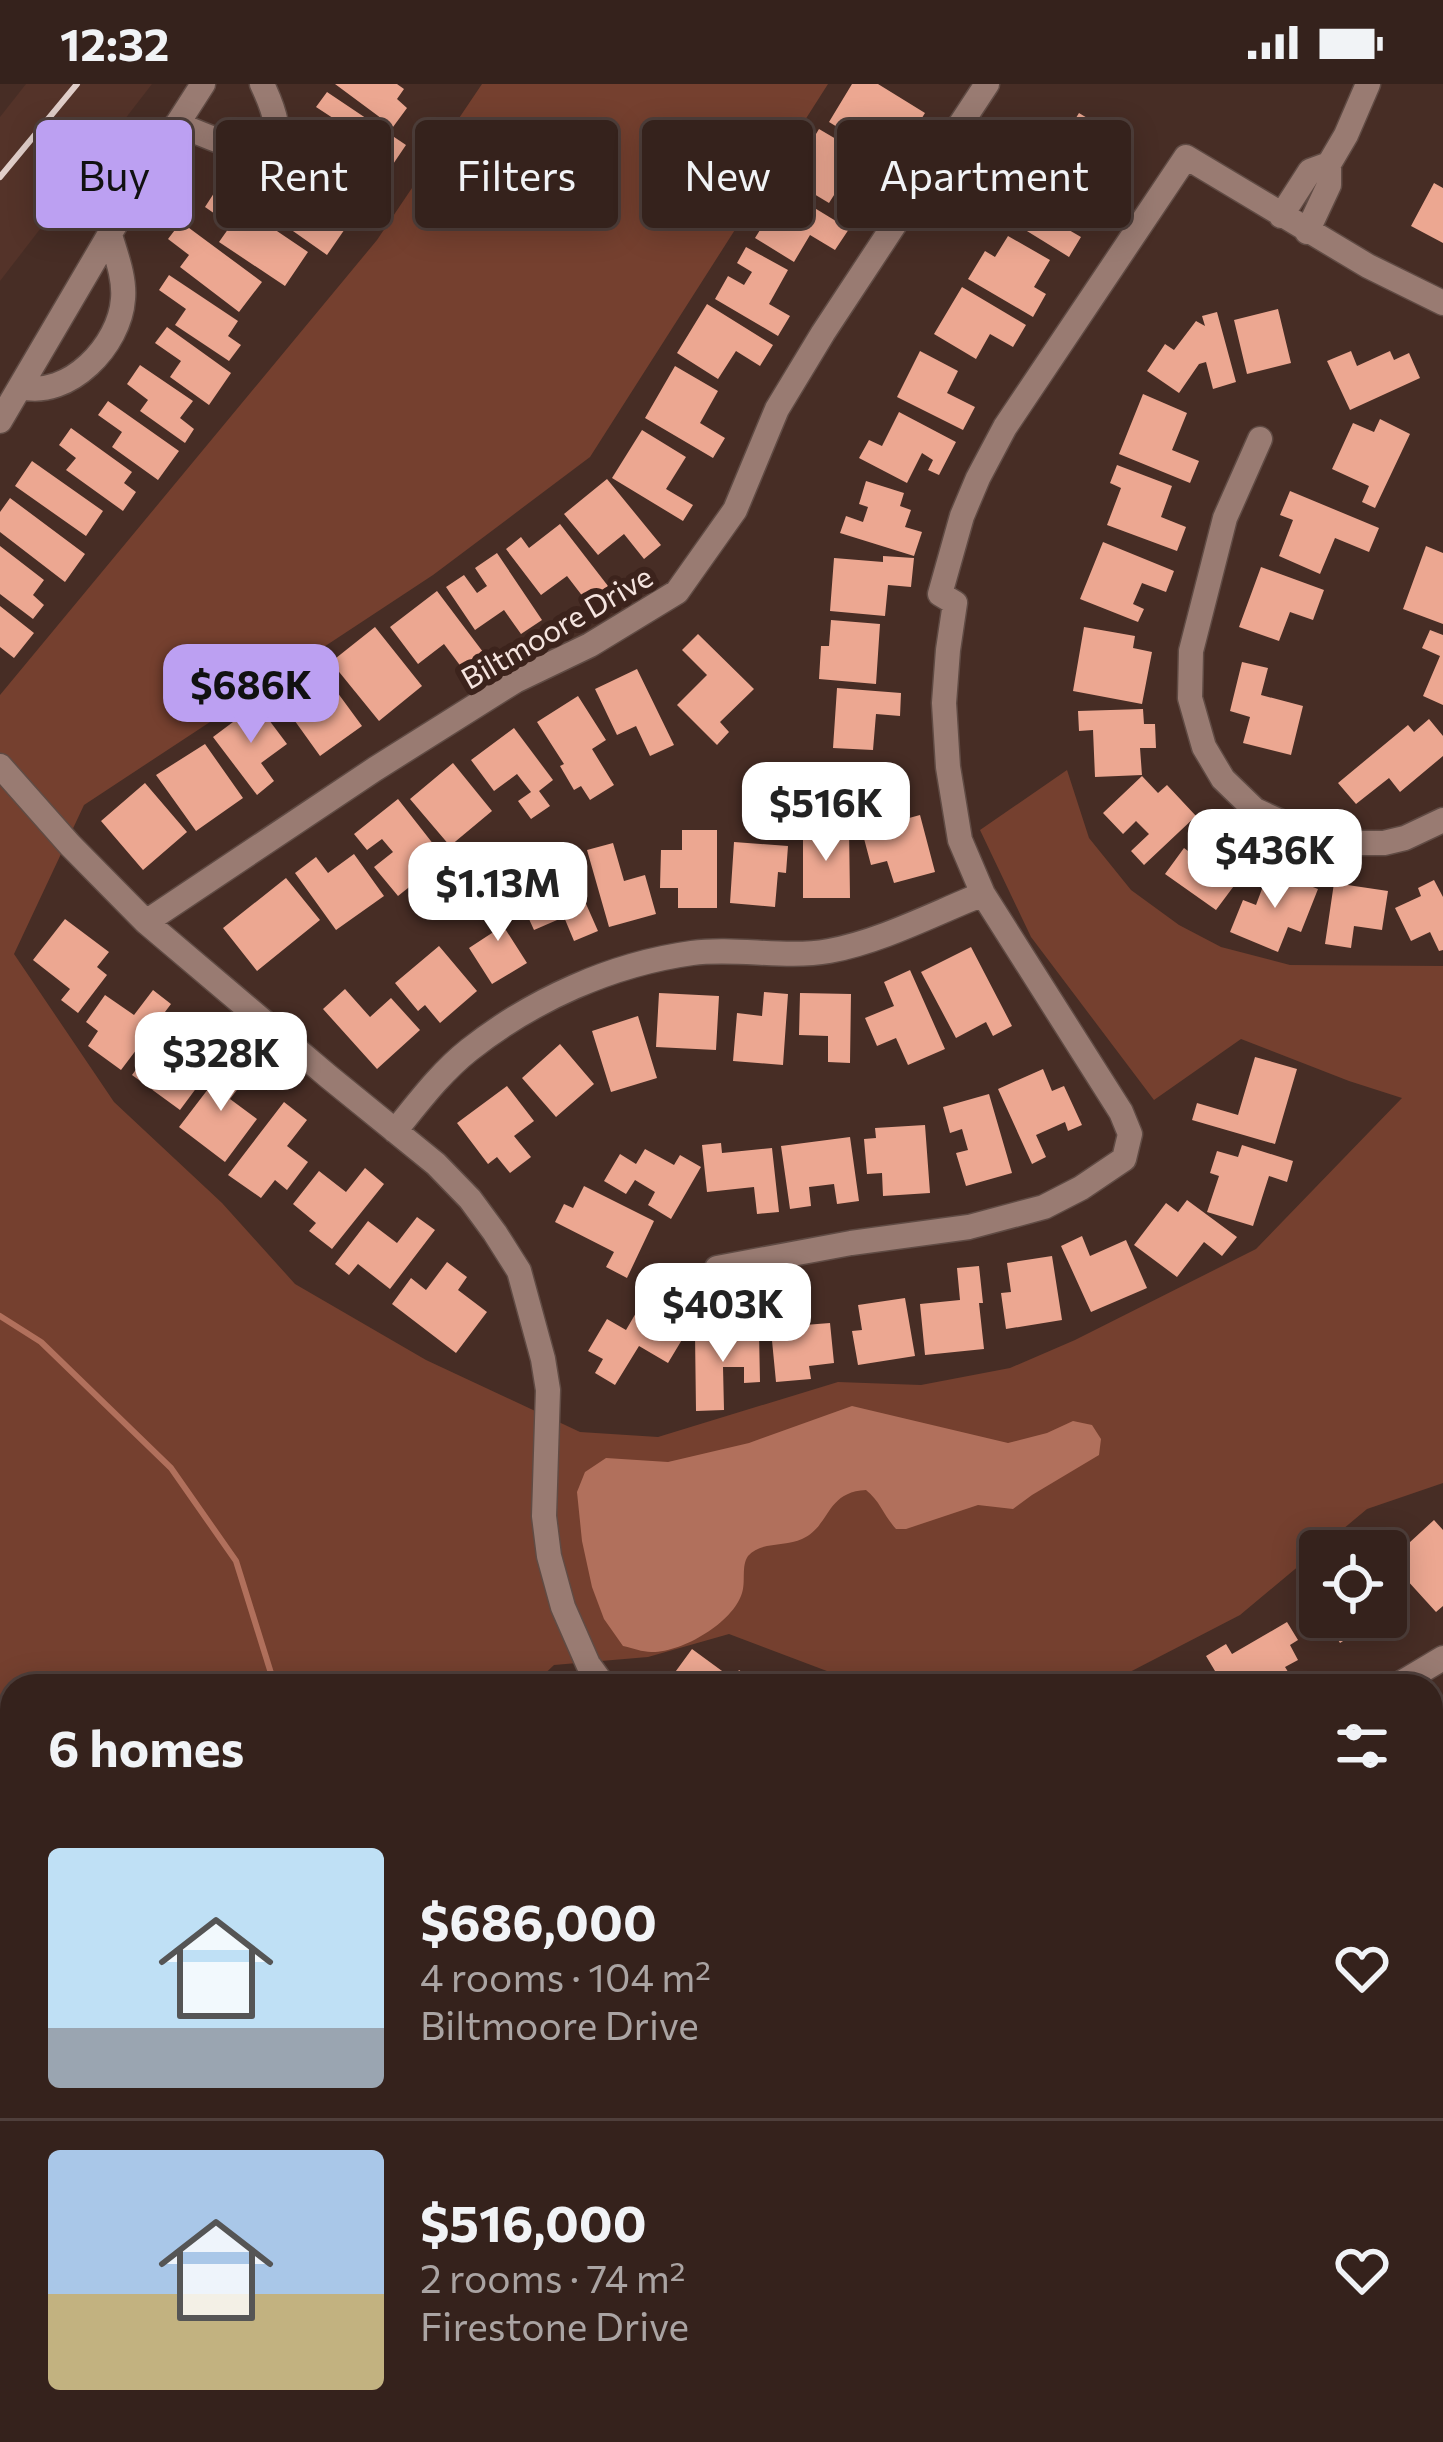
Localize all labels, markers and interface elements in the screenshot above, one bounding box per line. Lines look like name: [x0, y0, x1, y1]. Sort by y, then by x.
text: 12:32: [60, 15, 169, 70]
chip: Buy: [36, 120, 192, 228]
chip: Rent: [216, 120, 391, 228]
chip: Filters: [415, 120, 618, 228]
chip: New: [642, 120, 813, 228]
chip: Apartment: [837, 120, 1131, 228]
street label: Biltmoore Drive: [454, 556, 658, 696]
pin: $686K: [167, 644, 335, 746]
text: $686K: [190, 659, 312, 707]
pin: $516K: [742, 762, 910, 864]
text: $516K: [769, 777, 883, 825]
pin: $436K: [1191, 809, 1359, 911]
text: $436K: [1215, 824, 1335, 872]
pin: $1.13M: [400, 842, 596, 944]
text: $1.13M: [435, 857, 561, 905]
pin: $328K: [137, 1012, 305, 1114]
text: $328K: [162, 1027, 280, 1075]
pin: $403K: [639, 1263, 807, 1365]
text: $403K: [662, 1278, 784, 1326]
map controls: [1299, 1530, 1407, 1638]
button: locate: [1299, 1530, 1407, 1638]
icon: filters: [1329, 1713, 1395, 1779]
text: 6 homes: [48, 1715, 244, 1778]
text: $686,000: [420, 1889, 657, 1952]
icon: home: [144, 1896, 288, 2040]
icon: heart: [1329, 1935, 1395, 2001]
text: 4 rooms · 104 m²: [420, 1952, 711, 2000]
text: Biltmoore Drive: [420, 2000, 699, 2048]
text: $516,000: [420, 2190, 647, 2253]
icon: home: [144, 2198, 288, 2342]
icon: heart: [1329, 2237, 1395, 2303]
text: 2 rooms · 74 m²: [420, 2253, 685, 2301]
text: Firestone Drive: [420, 2301, 689, 2349]

